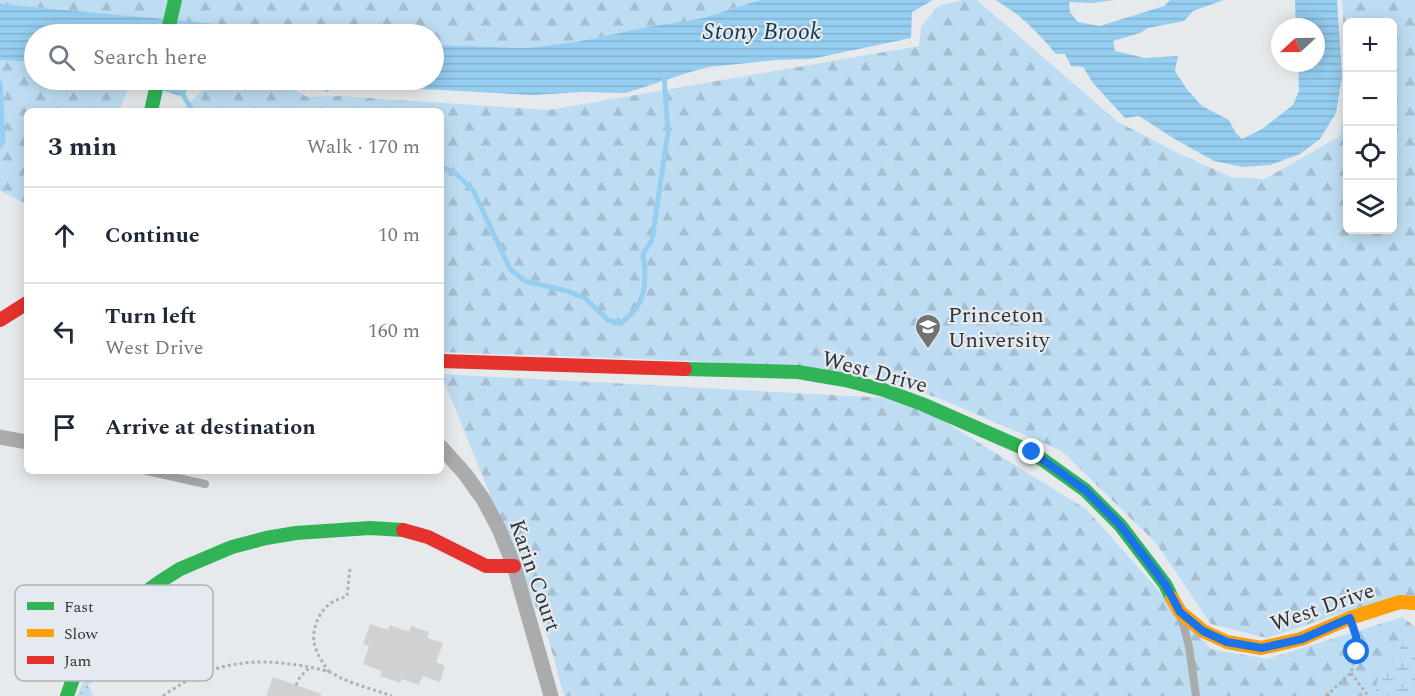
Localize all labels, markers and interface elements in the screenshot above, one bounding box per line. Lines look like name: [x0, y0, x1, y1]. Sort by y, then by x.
water label: Stony Brook: [703, 14, 821, 50]
north arrow: [1271, 18, 1325, 72]
map controls: [1343, 18, 1397, 234]
button: +: [1343, 18, 1397, 72]
search box: [24, 24, 444, 90]
icon: search: [45, 41, 78, 74]
text: Search here: [93, 41, 207, 74]
button: −: [1343, 72, 1397, 126]
button: locate: [1343, 126, 1397, 180]
text: 3 min: [48, 127, 117, 167]
text: Walk · 170 m: [307, 132, 420, 162]
button: layers: [1343, 180, 1397, 234]
icon: ahead: [48, 219, 81, 252]
text: Continue: [105, 219, 200, 252]
text: 10 m: [378, 220, 420, 250]
place label: Princeton University: [948, 299, 1051, 357]
text: Turn left: [105, 300, 197, 333]
school or university icon: Princeton University: [913, 312, 943, 350]
icon: left: [48, 315, 81, 348]
text: 160 m: [368, 316, 420, 346]
text: West Drive: [105, 333, 203, 363]
street label: West Drive: [818, 343, 931, 402]
icon: arrive: [48, 411, 81, 444]
text: Arrive at destination: [105, 411, 316, 444]
route end: [1018, 438, 1044, 464]
street label: Karin Court: [500, 515, 569, 636]
street label: West Drive: [1266, 574, 1379, 641]
legend: [15, 585, 213, 681]
text: Fast: [64, 595, 94, 619]
text: Slow: [64, 622, 99, 646]
route start: [1343, 638, 1369, 664]
text: Jam: [64, 649, 92, 673]

